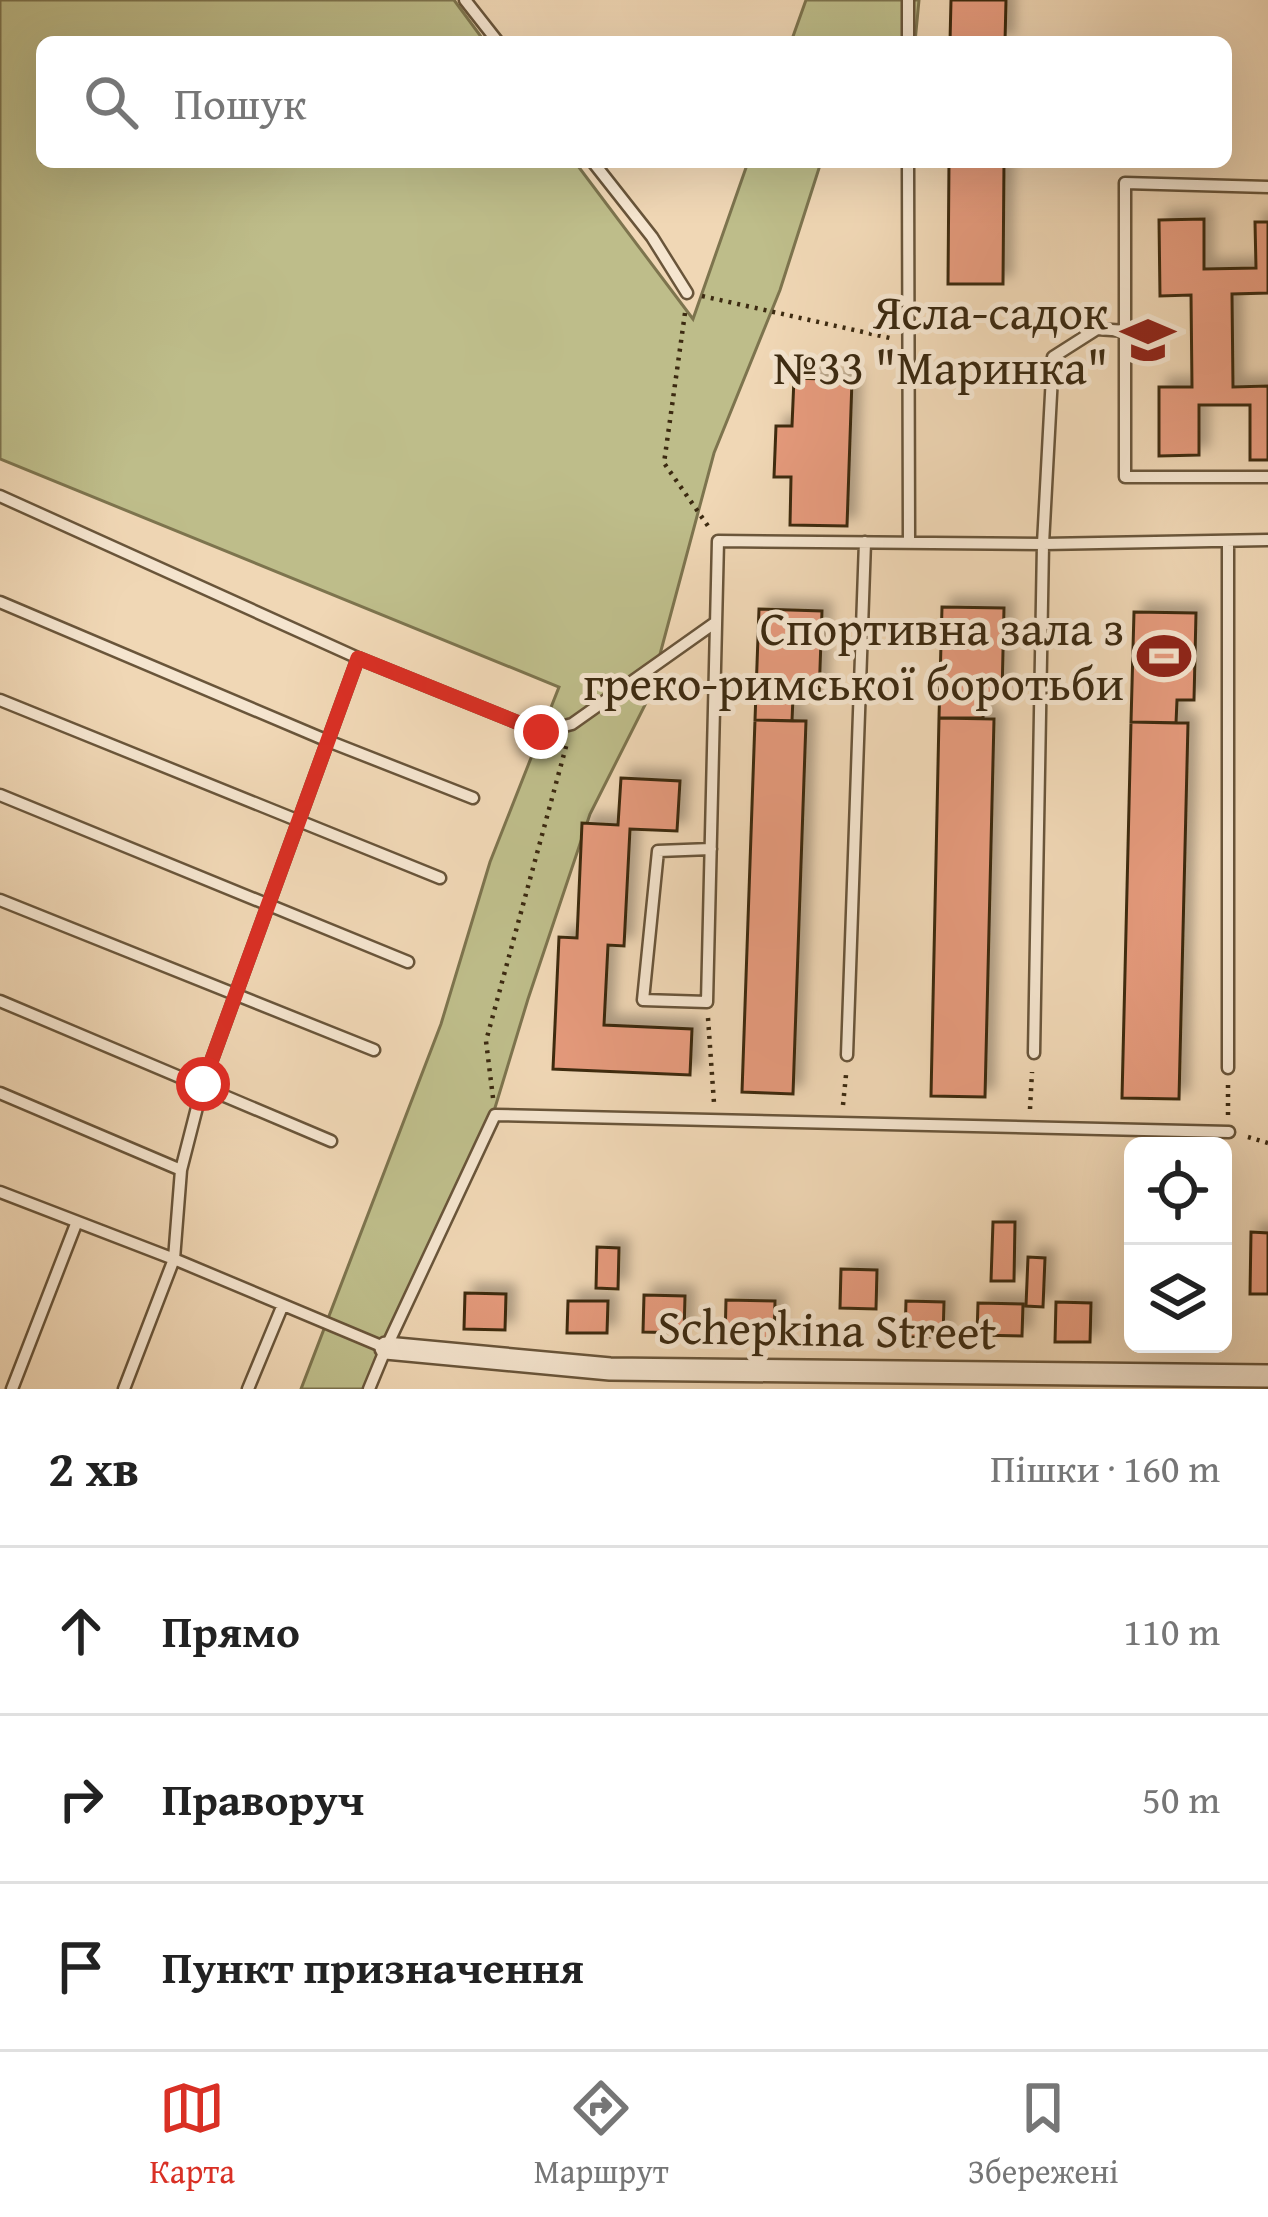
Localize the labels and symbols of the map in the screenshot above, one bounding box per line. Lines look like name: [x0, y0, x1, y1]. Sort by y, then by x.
place label: Ясла-садок №33 "Маринка": [773, 276, 1108, 402]
school or university icon: Ясла-садок №33 "Маринка": [1119, 311, 1177, 369]
place label: Спортивна зала з греко-римської боротьби: [583, 592, 1124, 718]
sports icon: Спортивна зала з греко-римської боротьби: [1135, 627, 1193, 685]
route end: [514, 705, 568, 759]
route start: [176, 1057, 230, 1111]
street label: Schepkina Street: [657, 1290, 997, 1367]

